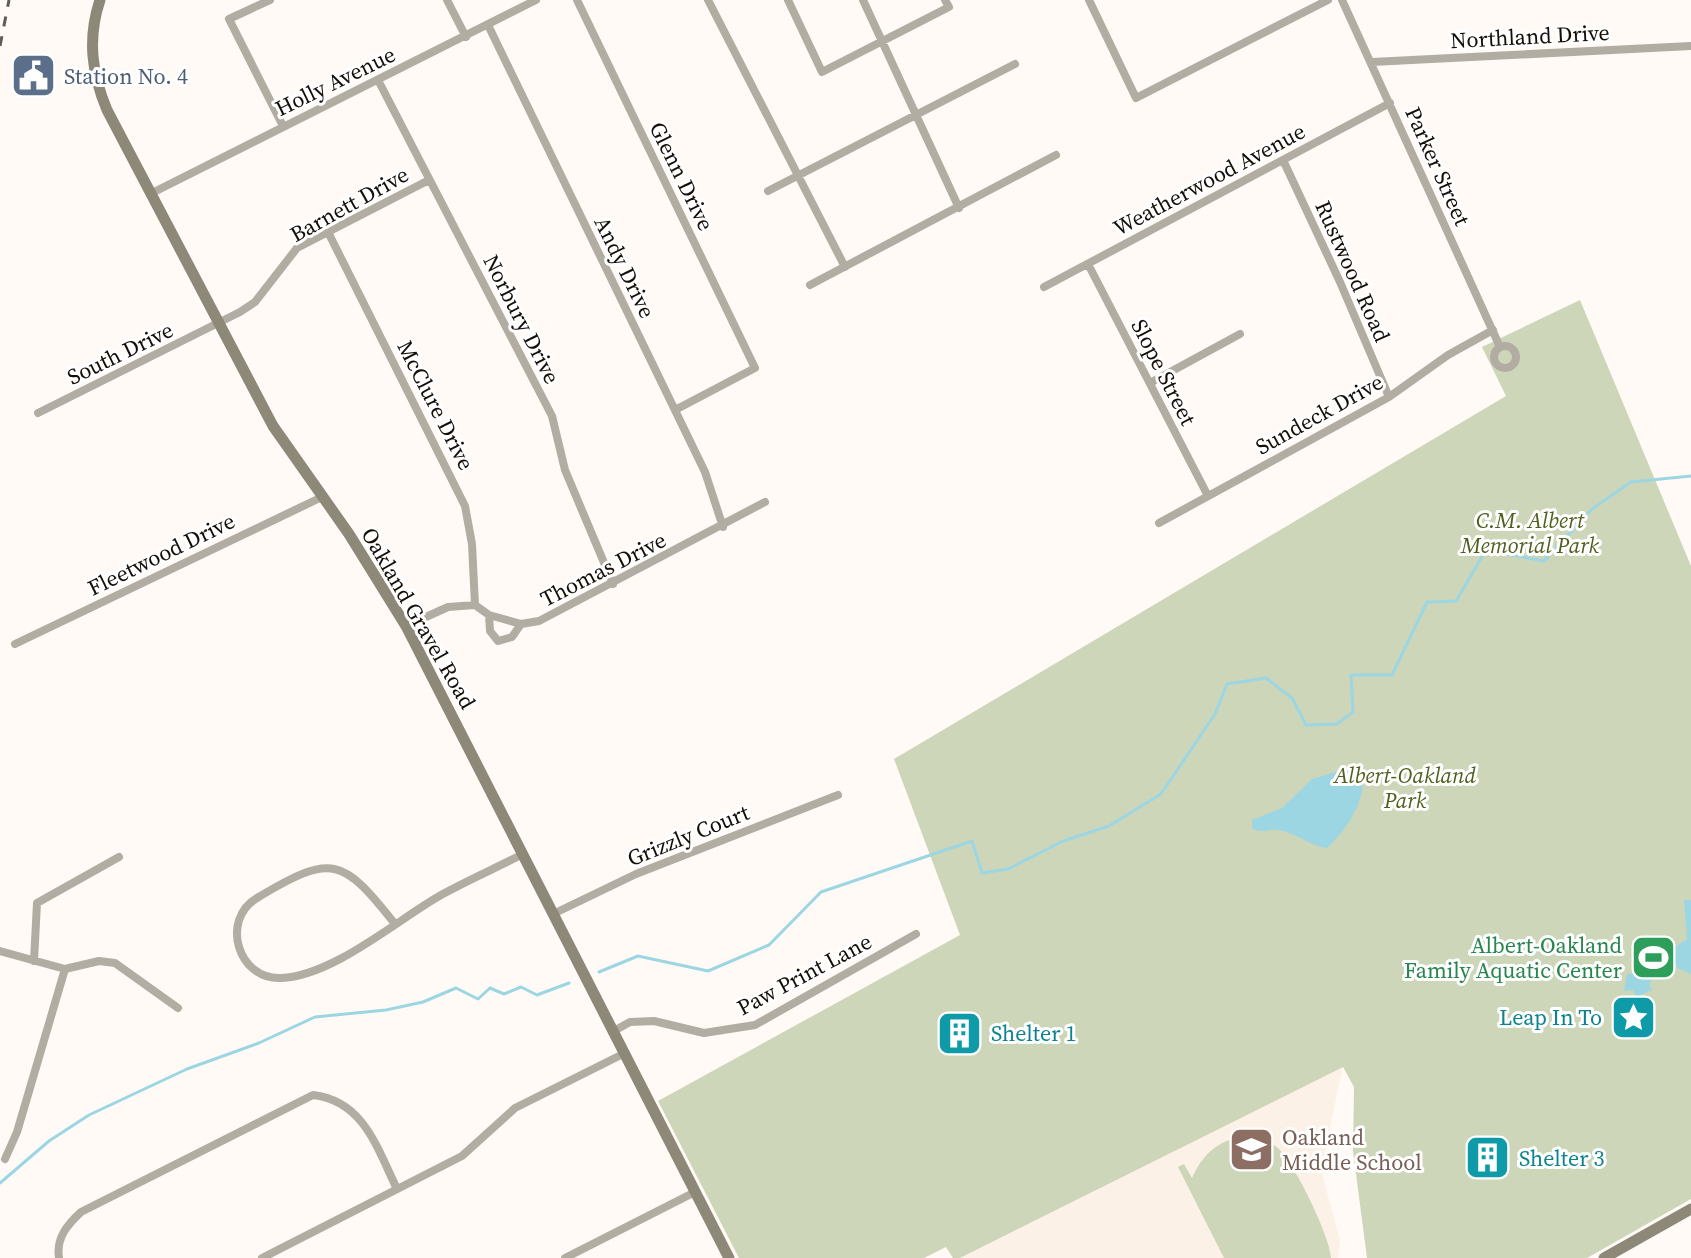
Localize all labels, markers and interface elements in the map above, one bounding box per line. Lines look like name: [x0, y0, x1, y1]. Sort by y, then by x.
street label: Northland Drive: [1450, 17, 1610, 55]
street label: Holly Avenue: [270, 39, 400, 123]
public building icon: Station No. 4: [9, 52, 57, 100]
place label: Station No. 4: [64, 61, 188, 91]
street label: Parker Street: [1398, 102, 1478, 231]
street label: Weatherwood Avenue: [1108, 116, 1310, 242]
street label: Glenn Drive: [643, 117, 721, 235]
street label: Barnett Drive: [284, 159, 414, 249]
street label: Rustwood Road: [1308, 196, 1398, 347]
street label: Andy Drive: [587, 211, 663, 323]
street label: Norbury Drive: [477, 249, 567, 389]
street label: South Drive: [62, 314, 178, 392]
street label: Slope Street: [1124, 314, 1204, 431]
street label: McClure Drive: [390, 335, 482, 475]
street label: Sundeck Drive: [1250, 367, 1388, 461]
street label: Fleetwood Drive: [82, 505, 240, 603]
park label: C.M. Albert Memorial Park: [1460, 505, 1600, 560]
street label: Oakland Gravel Road: [355, 522, 484, 715]
street label: Thomas Drive: [535, 524, 671, 614]
park label: Albert-Oakland Park: [1332, 760, 1476, 815]
street label: Grizzly Court: [623, 797, 754, 873]
street label: Paw Print Lane: [731, 926, 877, 1022]
place label: Albert-Oakland Family Aquatic Center: [1404, 930, 1623, 985]
sports icon: Albert-Oakland Family Aquatic Center: [1629, 934, 1677, 982]
place icon: Leap In To: [1609, 993, 1657, 1041]
place label: Leap In To: [1499, 1002, 1602, 1032]
building icon: Shelter 1: [936, 1009, 984, 1057]
place label: Shelter 1: [991, 1018, 1077, 1048]
place label: Oakland Middle School: [1282, 1122, 1422, 1177]
school or university icon: Oakland Middle School: [1227, 1126, 1275, 1174]
building icon: Shelter 3: [1464, 1134, 1512, 1182]
place label: Shelter 3: [1519, 1143, 1605, 1173]

